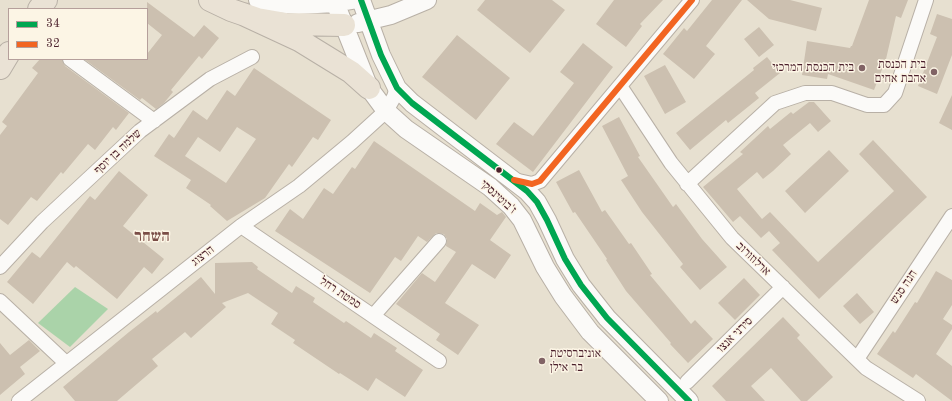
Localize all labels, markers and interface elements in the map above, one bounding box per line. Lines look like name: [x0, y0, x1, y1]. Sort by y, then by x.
legend: [8, 8, 148, 60]
text: 34: [46, 18, 60, 30]
text: 32: [46, 38, 60, 50]
place label: בית הכנסת אהבת אחים: [875, 58, 926, 86]
place label: בית הכנסת המרכזי: [772, 61, 854, 75]
marker: בית הכנסת המרכזי: [857, 63, 867, 73]
marker: בית הכנסת אהבת אחים: [929, 67, 939, 77]
street label: שלמה בן יוסף: [91, 126, 145, 178]
unlabelled marker: [494, 165, 504, 175]
street label: ז'בוטינסקי: [477, 177, 519, 217]
district label: השחר: [134, 227, 170, 247]
street label: ארלוזורוב: [733, 239, 773, 279]
street label: הרצוג: [189, 243, 217, 269]
street label: חנה סנש: [887, 267, 921, 307]
street label: סמטת רחל: [316, 274, 364, 312]
street label: סירני אנצו: [714, 314, 756, 356]
place label: אוניברסיטת בר אילן: [550, 347, 601, 375]
marker: אוניברסיטת בר אילן: [537, 356, 547, 366]

